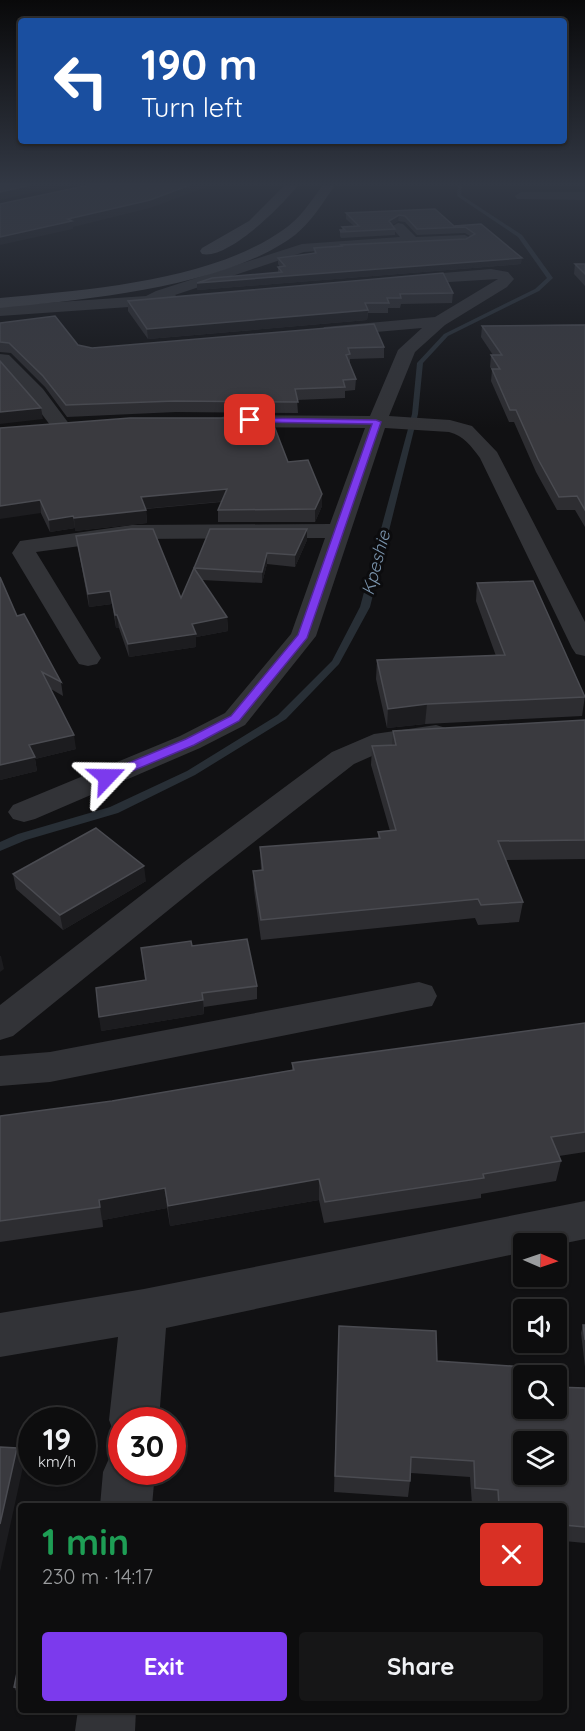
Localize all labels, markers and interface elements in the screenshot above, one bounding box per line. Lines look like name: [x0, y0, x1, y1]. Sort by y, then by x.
text: 190 m: [141, 38, 257, 91]
icon: left: [42, 42, 120, 120]
text: Turn left: [141, 90, 243, 124]
pin: [224, 394, 275, 445]
icon: arrive: [233, 403, 266, 436]
water label: Kpeshie: [356, 527, 395, 598]
position arrow: [75, 745, 139, 809]
north arrow: [513, 1233, 567, 1287]
map controls: [513, 1233, 567, 1485]
button: sound: [513, 1299, 567, 1353]
button: search: [513, 1365, 567, 1419]
speed limit sign: 30: [108, 1407, 186, 1485]
text: 19: [43, 1420, 71, 1458]
button: layers: [513, 1431, 567, 1485]
text: km/h: [38, 1452, 76, 1471]
text: 1 min: [42, 1519, 129, 1564]
button: close: [480, 1523, 543, 1586]
text: 230 m · 14:17: [42, 1564, 153, 1589]
button: Exit: [42, 1632, 287, 1701]
button: Share: [299, 1632, 543, 1701]

